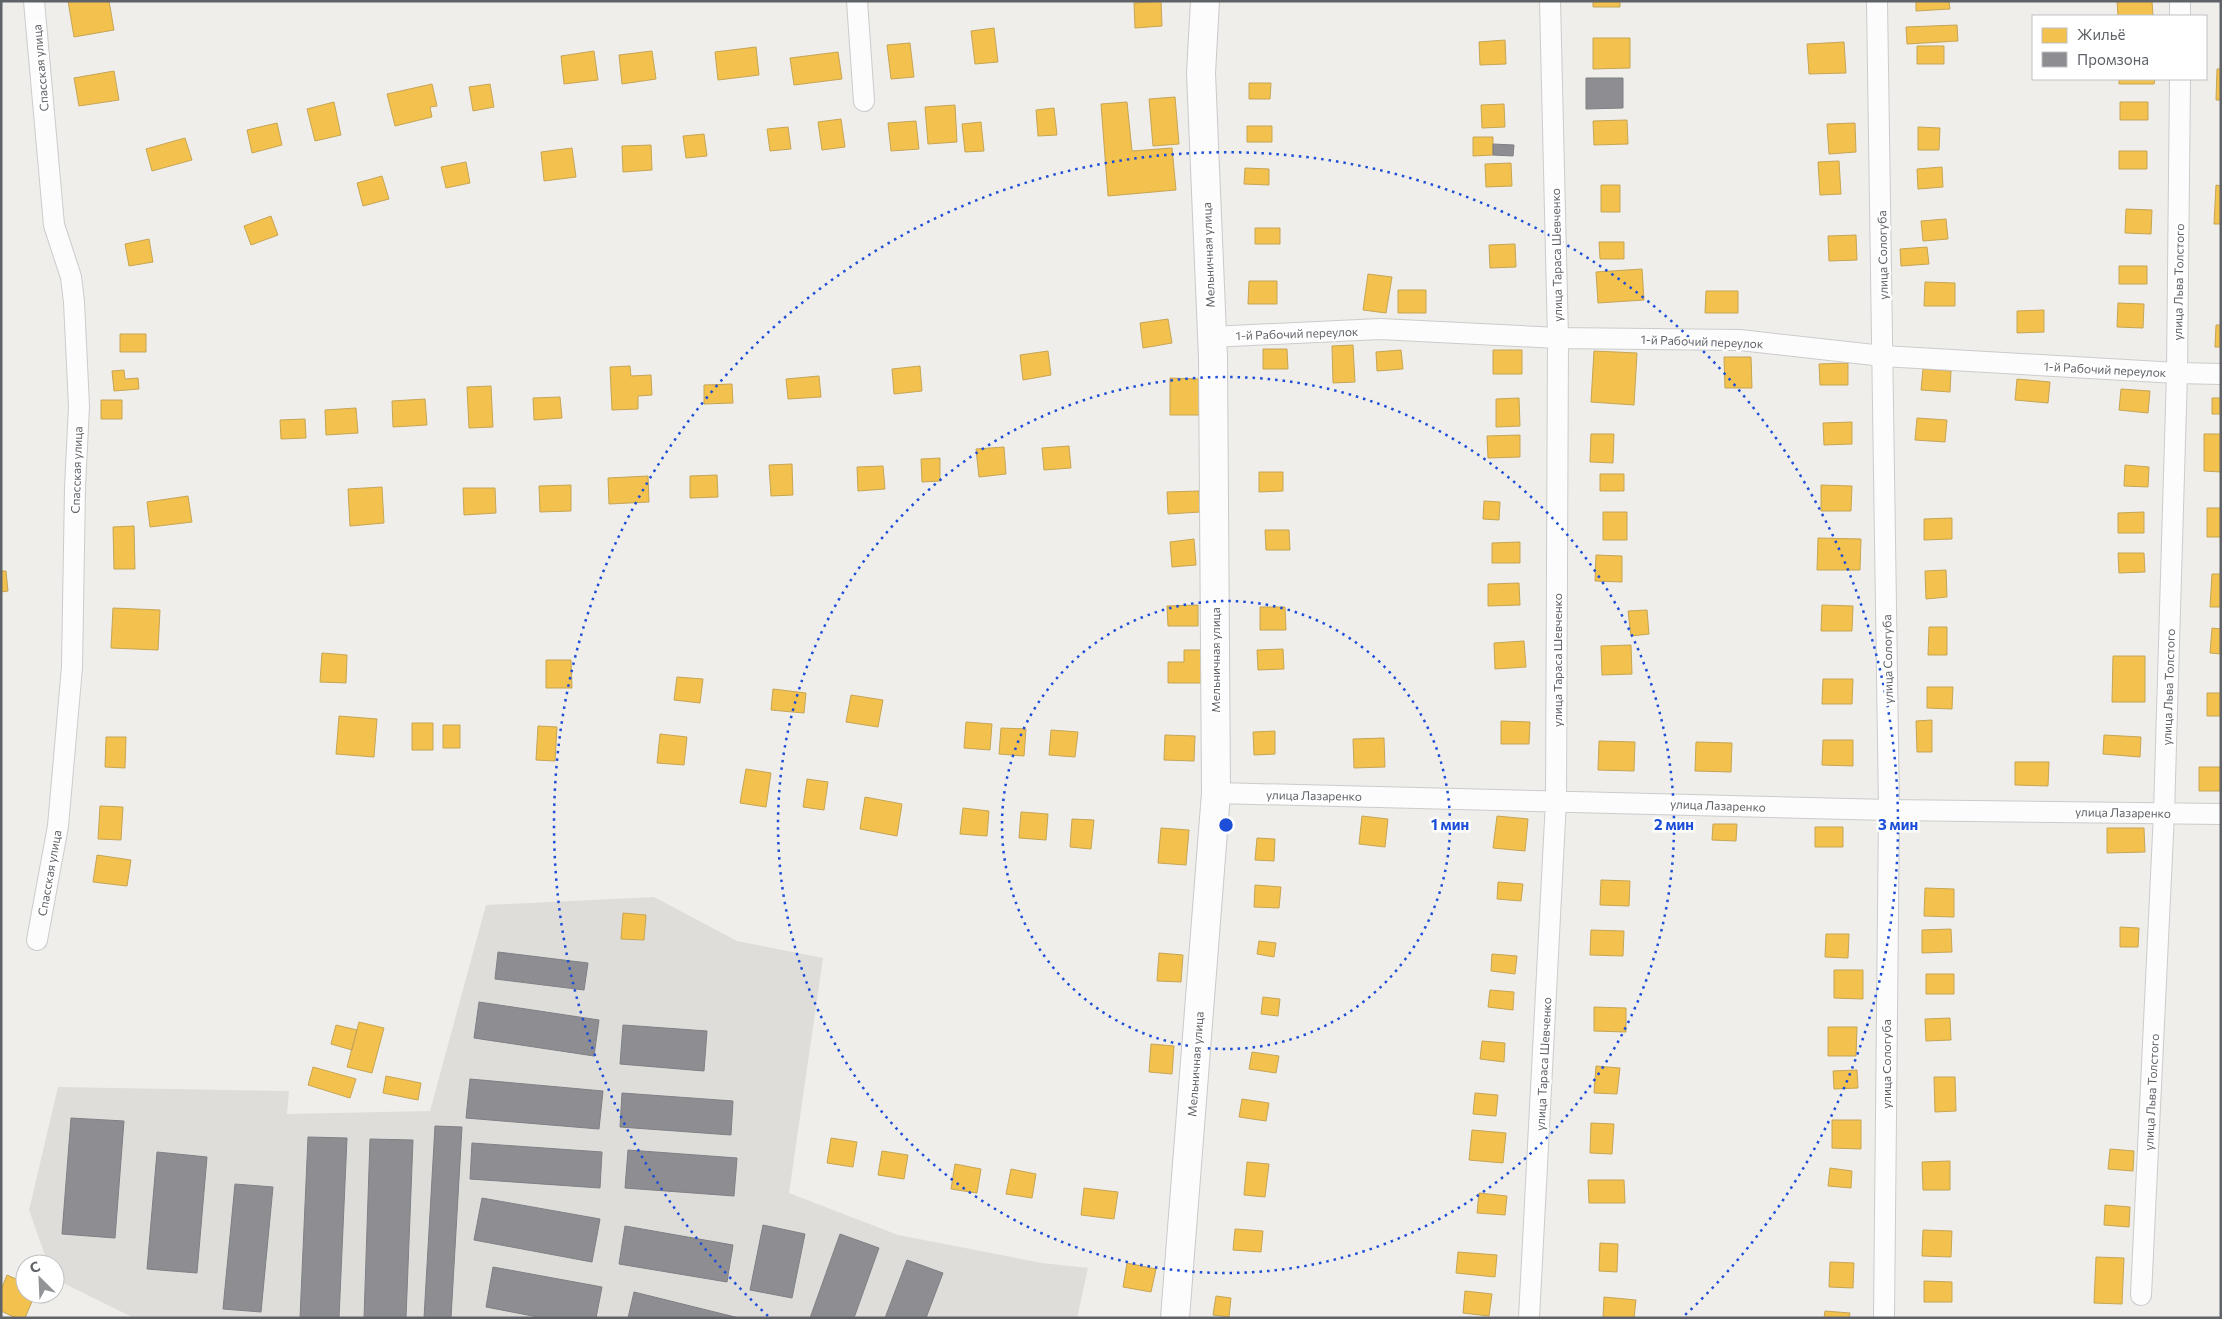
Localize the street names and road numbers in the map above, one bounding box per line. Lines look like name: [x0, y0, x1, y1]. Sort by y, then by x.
street label: Спасская улица: [29, 24, 51, 112]
street label: улица Тараса Шевченко: [1548, 188, 1564, 322]
street label: Мельничная улица: [1199, 202, 1217, 308]
street label: улица Сологуба: [1874, 210, 1890, 300]
street label: улица Льва Толстого: [2170, 223, 2186, 341]
street label: 1-й Рабочий переулок: [1235, 324, 1359, 342]
street label: 1-й Рабочий переулок: [1640, 332, 1764, 350]
street label: 1-й Рабочий переулок: [2043, 359, 2167, 379]
street label: Спасская улица: [67, 426, 85, 514]
street label: улица Тараса Шевченко: [1550, 593, 1564, 727]
street label: Мельничная улица: [1208, 607, 1222, 713]
street label: улица Сологуба: [1879, 614, 1895, 704]
street label: улица Льва Толстого: [2159, 628, 2177, 746]
street label: улица Лазаренко: [1266, 787, 1362, 803]
street label: улица Лазаренко: [1670, 796, 1766, 814]
street label: улица Лазаренко: [2075, 804, 2171, 820]
street label: Спасская улица: [35, 829, 63, 917]
street label: улица Тараса Шевченко: [1533, 997, 1553, 1131]
street label: Мельничная улица: [1184, 1011, 1206, 1117]
street label: улица Сологуба: [1879, 1019, 1893, 1109]
street label: улица Льва Толстого: [2141, 1033, 2161, 1151]

